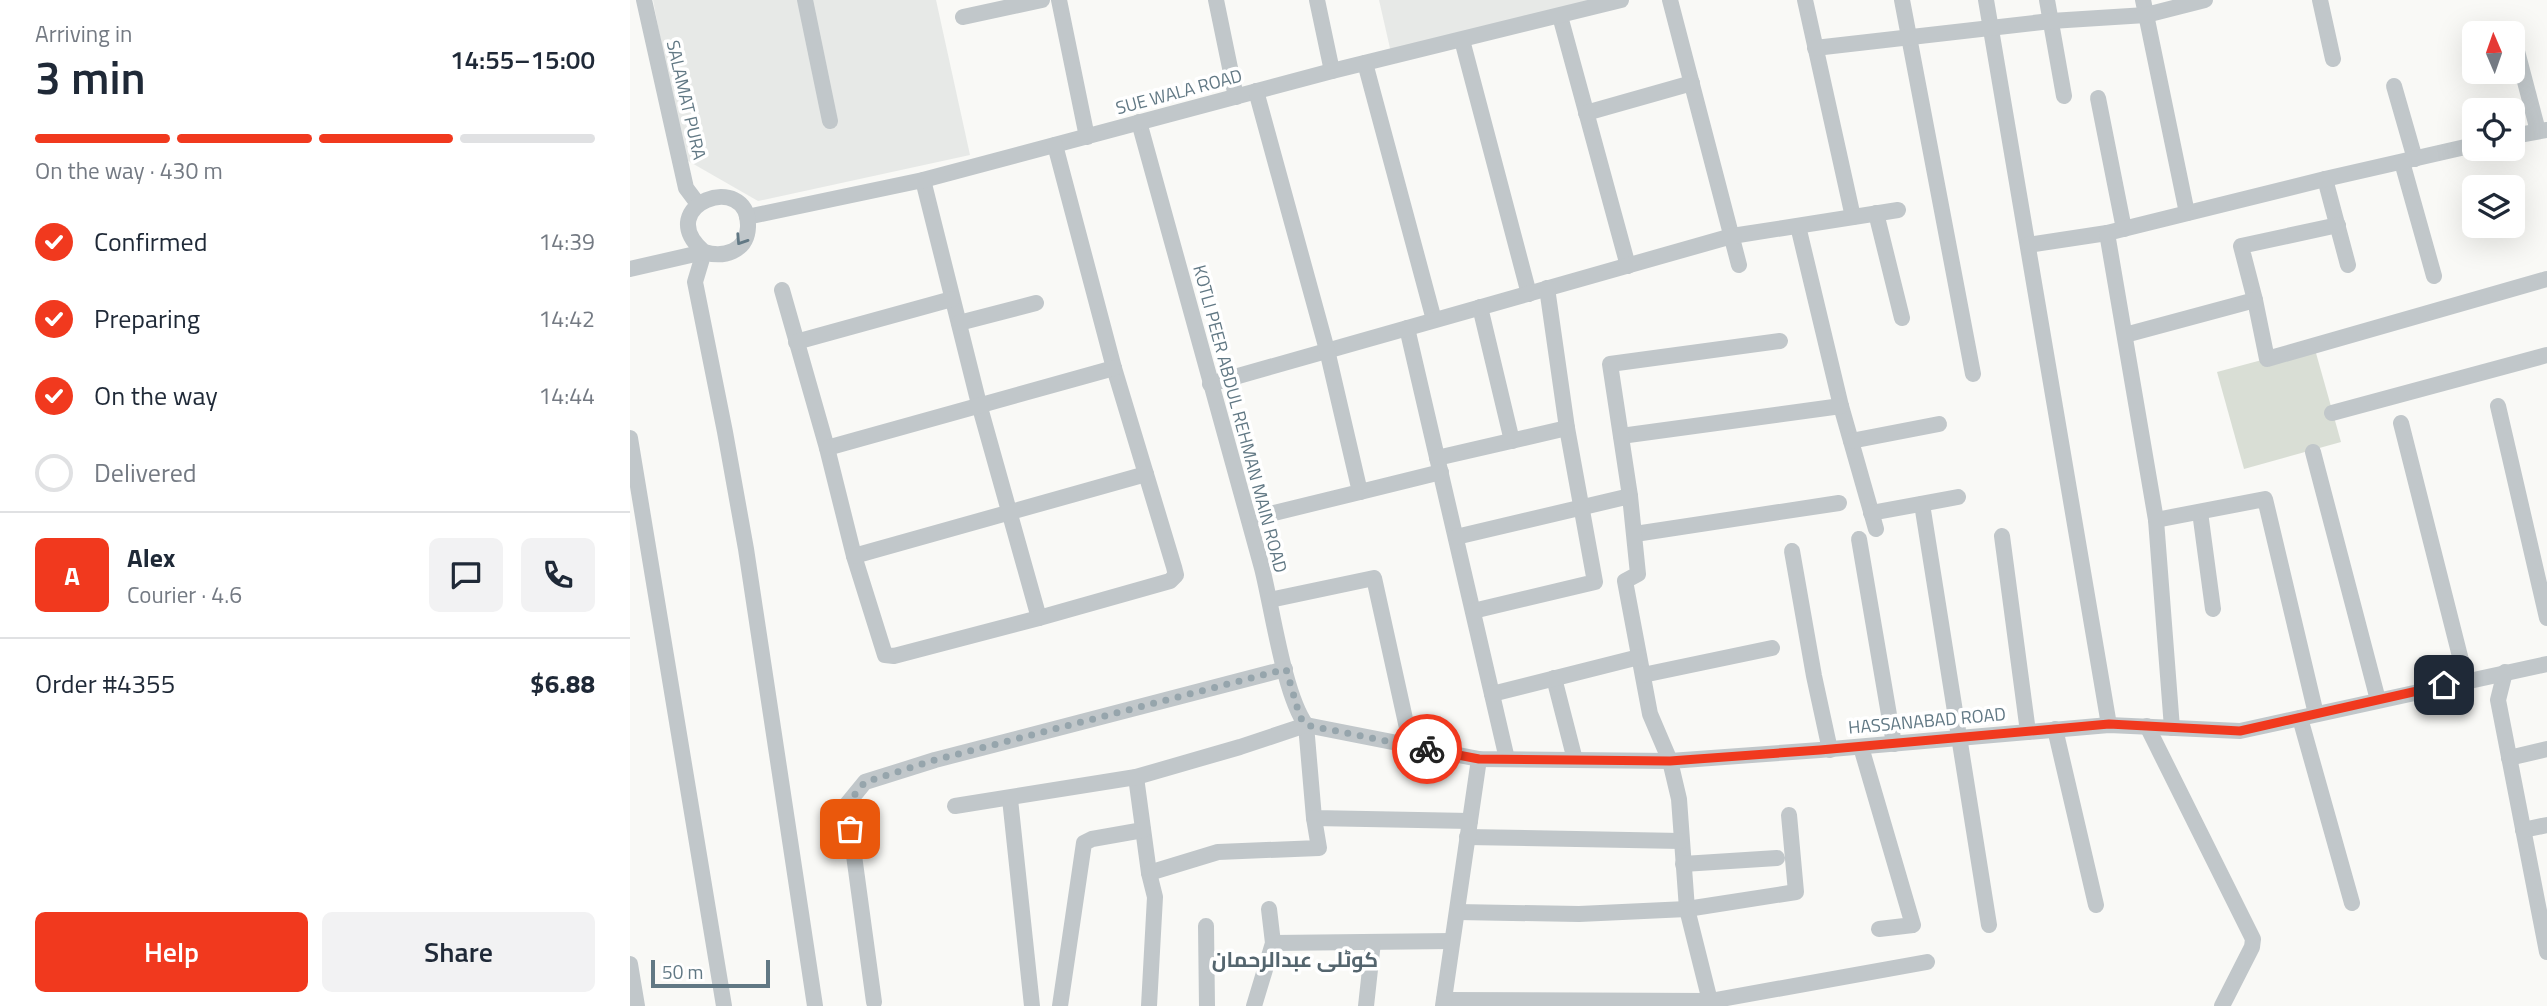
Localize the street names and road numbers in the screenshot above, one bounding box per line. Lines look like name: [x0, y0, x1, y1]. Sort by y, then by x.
street label: SALAMAT PURA: [660, 37, 713, 163]
street label: SUE WALA ROAD: [1113, 62, 1245, 121]
street label: KOTLI PEER ABDUL REHMAN MAIN ROAD: [1186, 262, 1295, 576]
street label: HASSANABAD ROAD: [1847, 700, 2007, 741]

